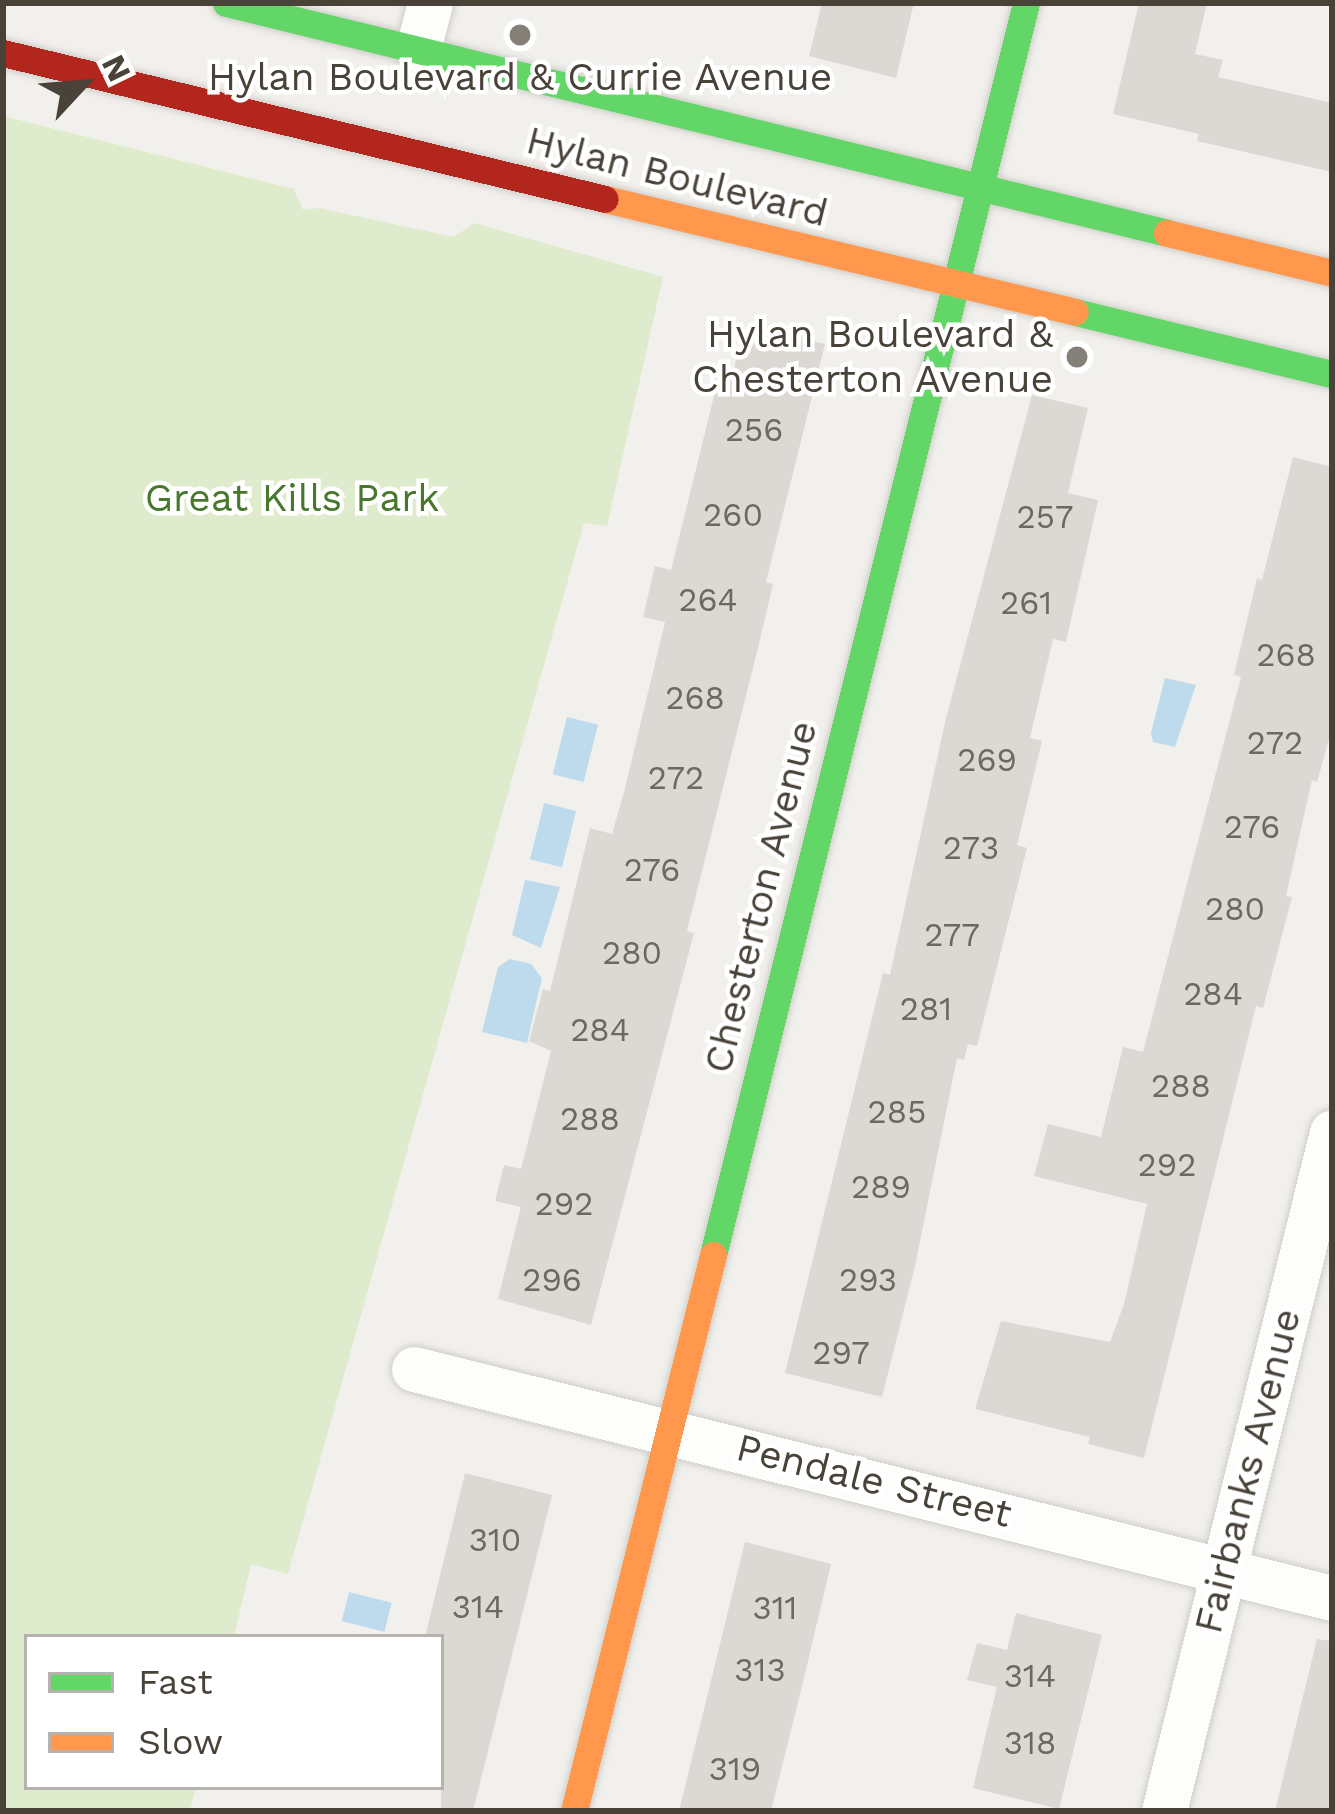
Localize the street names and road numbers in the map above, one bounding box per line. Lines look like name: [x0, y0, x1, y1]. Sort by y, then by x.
street label: Hylan Boulevard: [522, 117, 832, 237]
street label: Chesterton Avenue: [694, 715, 828, 1079]
street label: Fairbanks Avenue: [1185, 1303, 1311, 1639]
street label: Pendale Street: [732, 1424, 1016, 1538]

